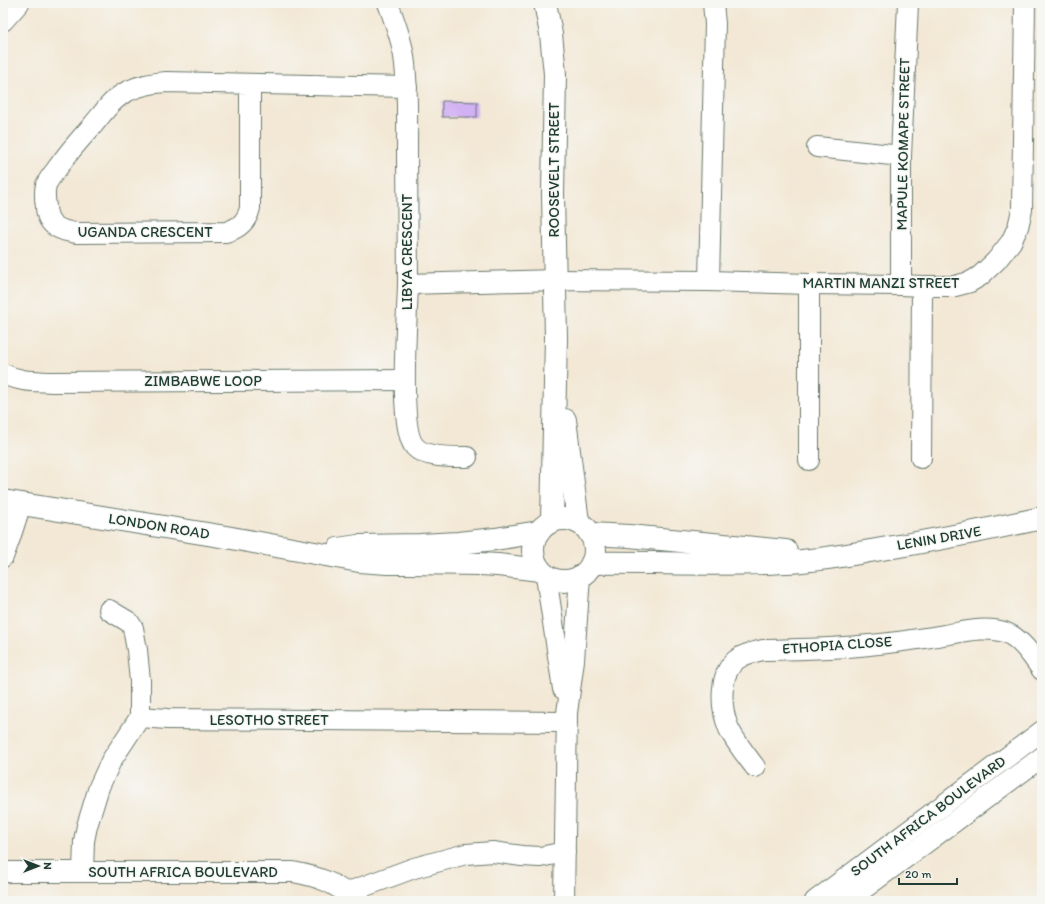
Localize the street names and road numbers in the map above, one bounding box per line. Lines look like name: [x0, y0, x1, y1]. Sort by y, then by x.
street label: MAPULE KOMAPE STREET: [892, 57, 914, 231]
street label: ROOSEVELT STREET: [545, 102, 563, 238]
street label: LIBYA CRESCENT: [398, 193, 416, 310]
street label: UGANDA CRESCENT: [77, 223, 213, 241]
street label: MARTIN MANZI STREET: [803, 274, 960, 292]
street label: ZIMBABWE LOOP: [144, 372, 262, 390]
street label: LONDON ROAD: [107, 509, 211, 543]
street label: LENIN DRIVE: [895, 522, 983, 554]
street label: ETHOPIA CLOSE: [781, 632, 893, 658]
street label: LESOTHO STREET: [209, 711, 329, 729]
street label: SOUTH AFRICA BOULEVARD: [847, 752, 1009, 880]
street label: SOUTH AFRICA BOULEVARD: [88, 863, 278, 881]

